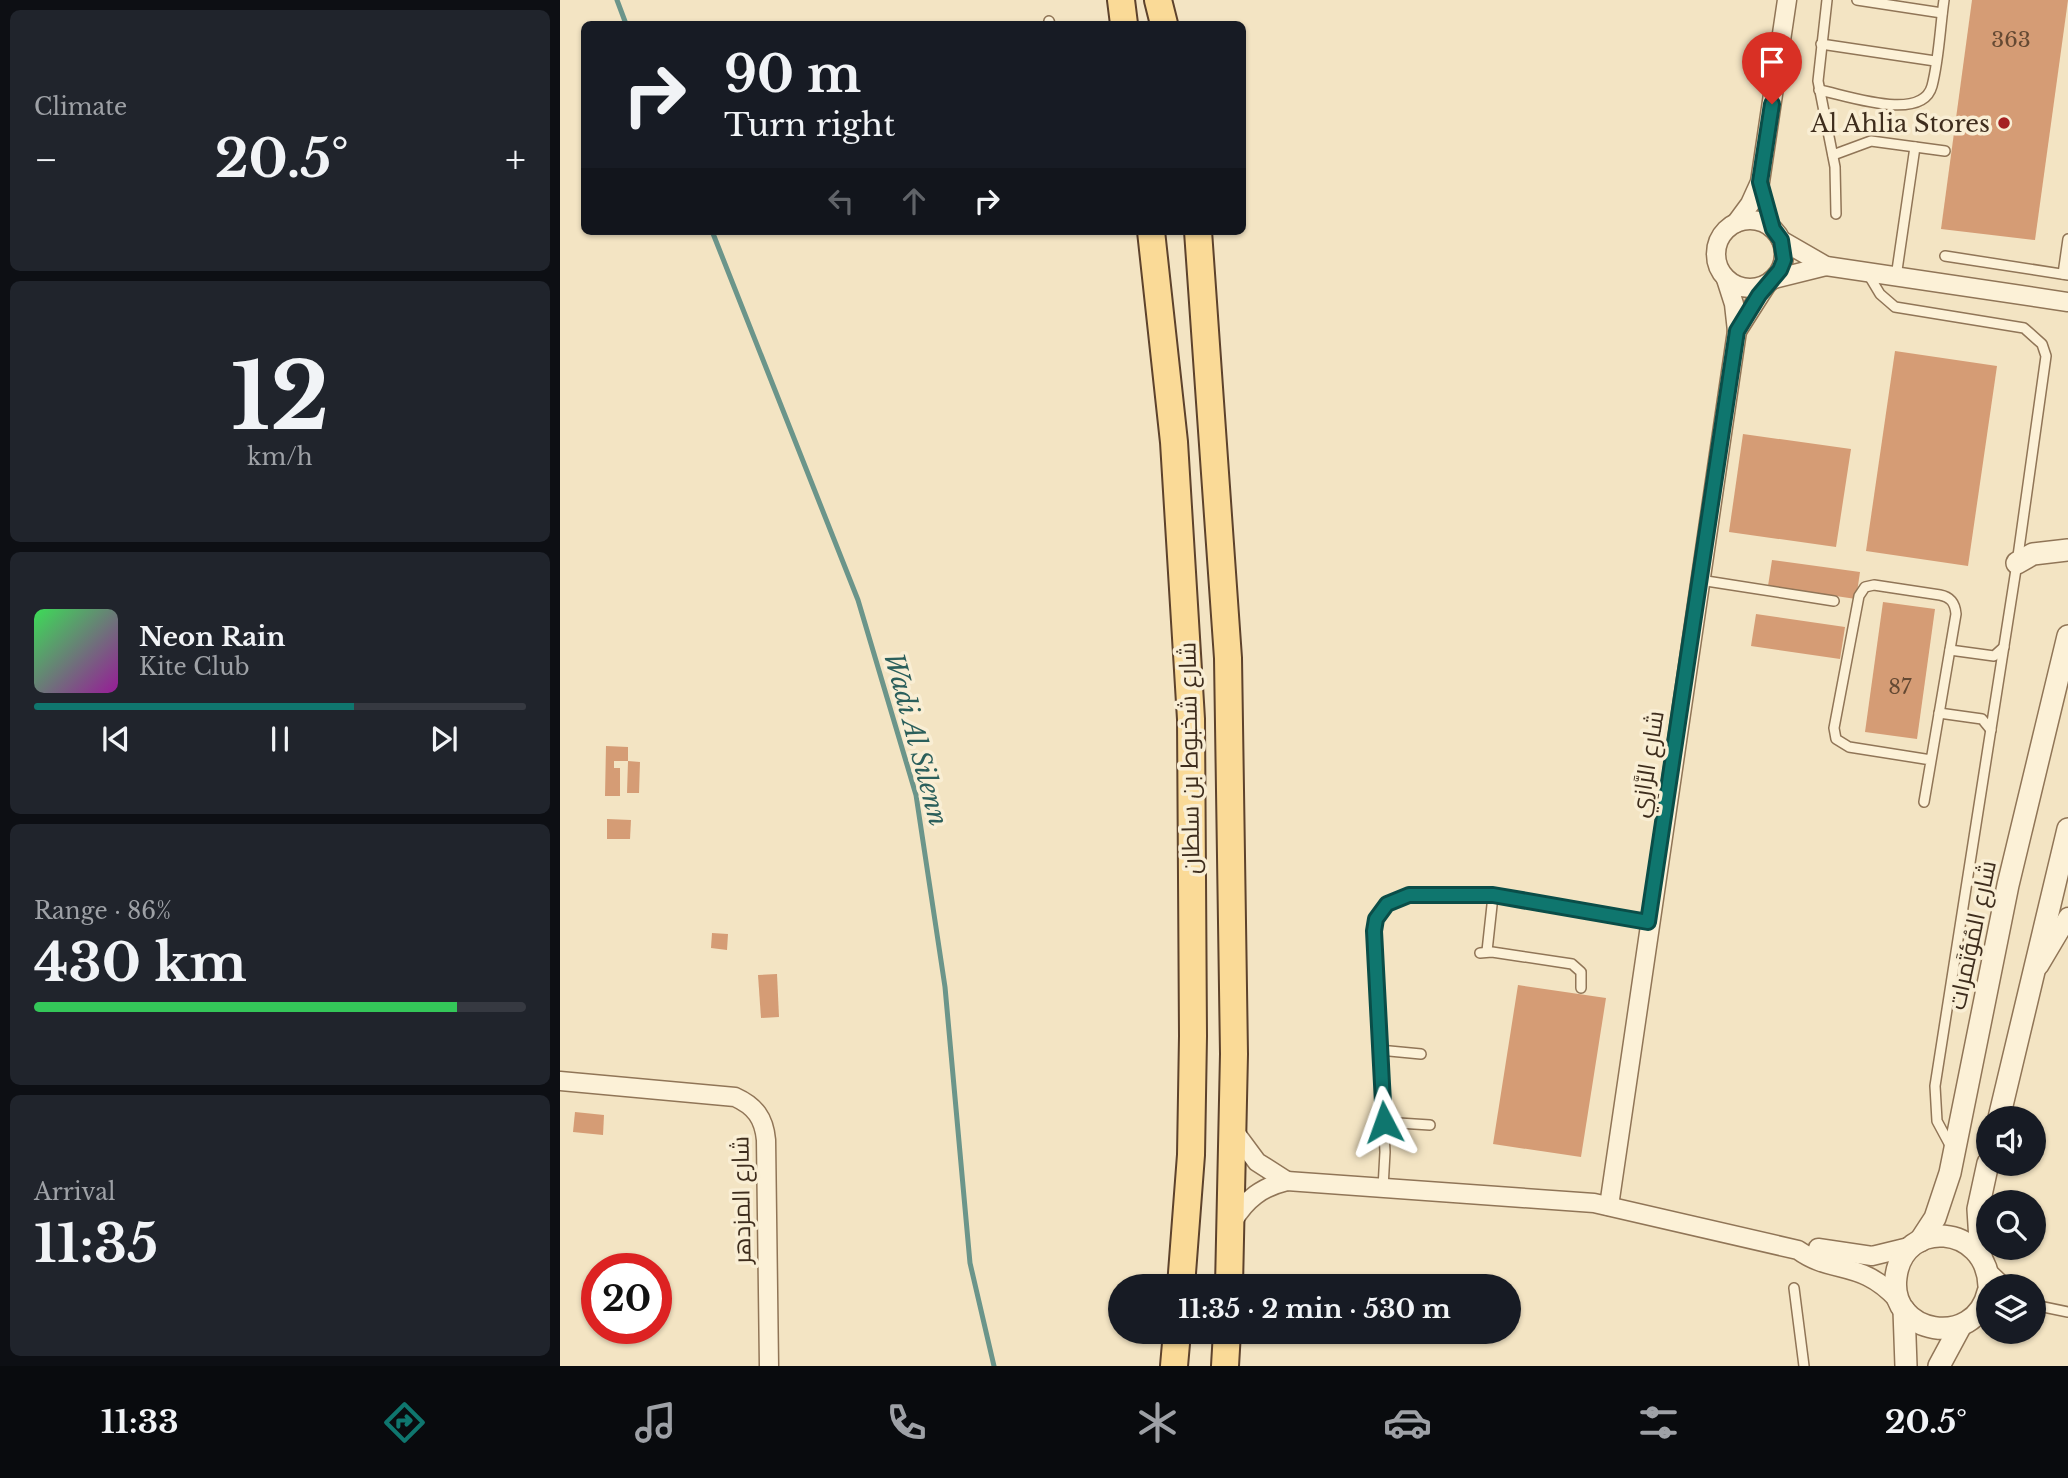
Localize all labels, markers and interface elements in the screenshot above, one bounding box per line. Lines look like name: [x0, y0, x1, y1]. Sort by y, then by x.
house number: 363: [1991, 27, 2031, 53]
pin: [1742, 32, 1802, 104]
icon: arrive: [1753, 43, 1791, 81]
text: 90 m: [724, 44, 861, 105]
icon: right: [609, 49, 700, 140]
text: Climate: [34, 93, 127, 121]
text: Turn right: [724, 105, 895, 145]
place label: Al Ahlia Stores: [1810, 109, 1990, 138]
marker: Al Ahlia Stores: [1996, 115, 2012, 131]
text: 20.5°: [215, 127, 349, 191]
text: −: [34, 136, 58, 183]
text: +: [505, 136, 526, 183]
icon: left: [822, 182, 860, 220]
icon: ahead: [895, 182, 933, 220]
icon: right: [968, 182, 1006, 220]
text: 12: [231, 341, 329, 454]
text: km/h: [247, 443, 313, 471]
text: Neon Rain: [139, 621, 285, 653]
street label: شارع شخبوط بن سلطان: [1172, 642, 1208, 874]
water label: Wadi Al Silenn: [877, 649, 955, 829]
text: Kite Club: [139, 653, 250, 681]
house number: 87: [1888, 674, 1912, 700]
street label: شارع الرَّازِي: [1624, 708, 1674, 820]
icon: previous: [97, 720, 135, 758]
icon: pause: [261, 720, 299, 758]
icon: next: [425, 720, 463, 758]
street label: شارع المُؤتَمرات: [1942, 858, 2004, 1013]
text: Range · 86%: [34, 897, 171, 925]
text: 430 km: [34, 931, 247, 995]
position arrow: [1347, 1085, 1421, 1159]
map controls: [1976, 1106, 2046, 1344]
button: sound: [1976, 1106, 2046, 1176]
street label: شارع المزدهر: [725, 1136, 759, 1266]
text: Arrival: [34, 1178, 115, 1206]
button: search: [1976, 1190, 2046, 1260]
text: 11:35: [34, 1212, 158, 1276]
speed limit sign: 20: [581, 1253, 672, 1344]
button: layers: [1976, 1274, 2046, 1344]
text: 11:35 · 2 min · 530 m: [1178, 1293, 1451, 1325]
icon: directions: [380, 1398, 429, 1447]
icon: music: [631, 1398, 680, 1447]
icon: phone: [882, 1398, 931, 1447]
icon: climate: [1133, 1398, 1182, 1447]
icon: car: [1383, 1398, 1432, 1447]
icon: filters: [1634, 1398, 1683, 1447]
text: 11:33: [101, 1402, 179, 1442]
text: 20.5°: [1885, 1402, 1967, 1442]

